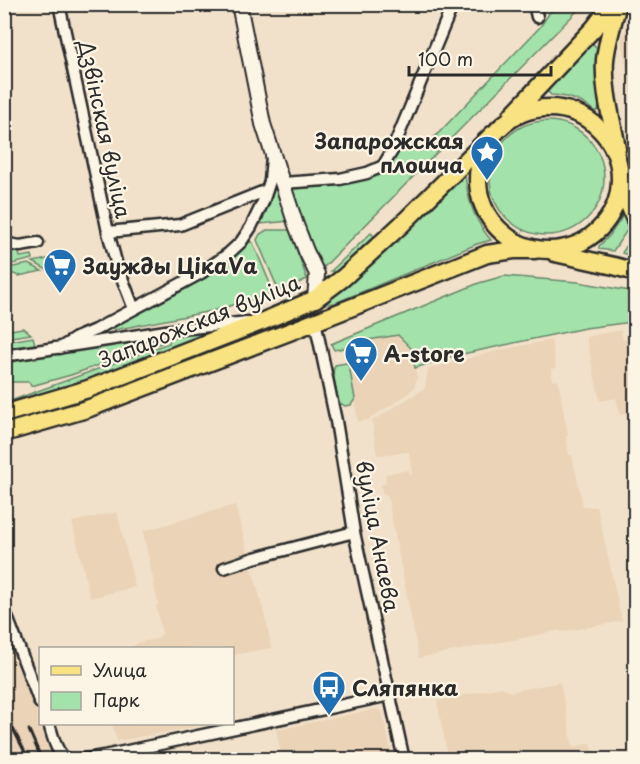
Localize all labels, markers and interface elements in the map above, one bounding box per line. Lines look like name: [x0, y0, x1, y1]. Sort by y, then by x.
street label: Дзвінская вуліца: [71, 36, 141, 221]
scale bar: [409, 39, 552, 77]
text: 100 m: [418, 45, 473, 72]
place label: Запарожская плошча: [314, 124, 464, 180]
place icon: Запарожская плошча: [469, 134, 505, 181]
supermarket icon: Заужды ЦікаVа: [42, 247, 78, 294]
place label: Заужды ЦікаVа: [82, 249, 257, 281]
street label: Запарожская вуліца: [93, 265, 305, 375]
supermarket icon: А-store: [343, 335, 379, 382]
place label: А-store: [384, 337, 465, 369]
street label: вуліца Анаева: [349, 458, 409, 614]
legend: [39, 647, 234, 725]
text: Улица: [93, 656, 147, 683]
bus stop icon: Сляпянка: [311, 669, 347, 716]
place label: Сляпянка: [352, 671, 458, 703]
text: Парк: [93, 686, 140, 713]

